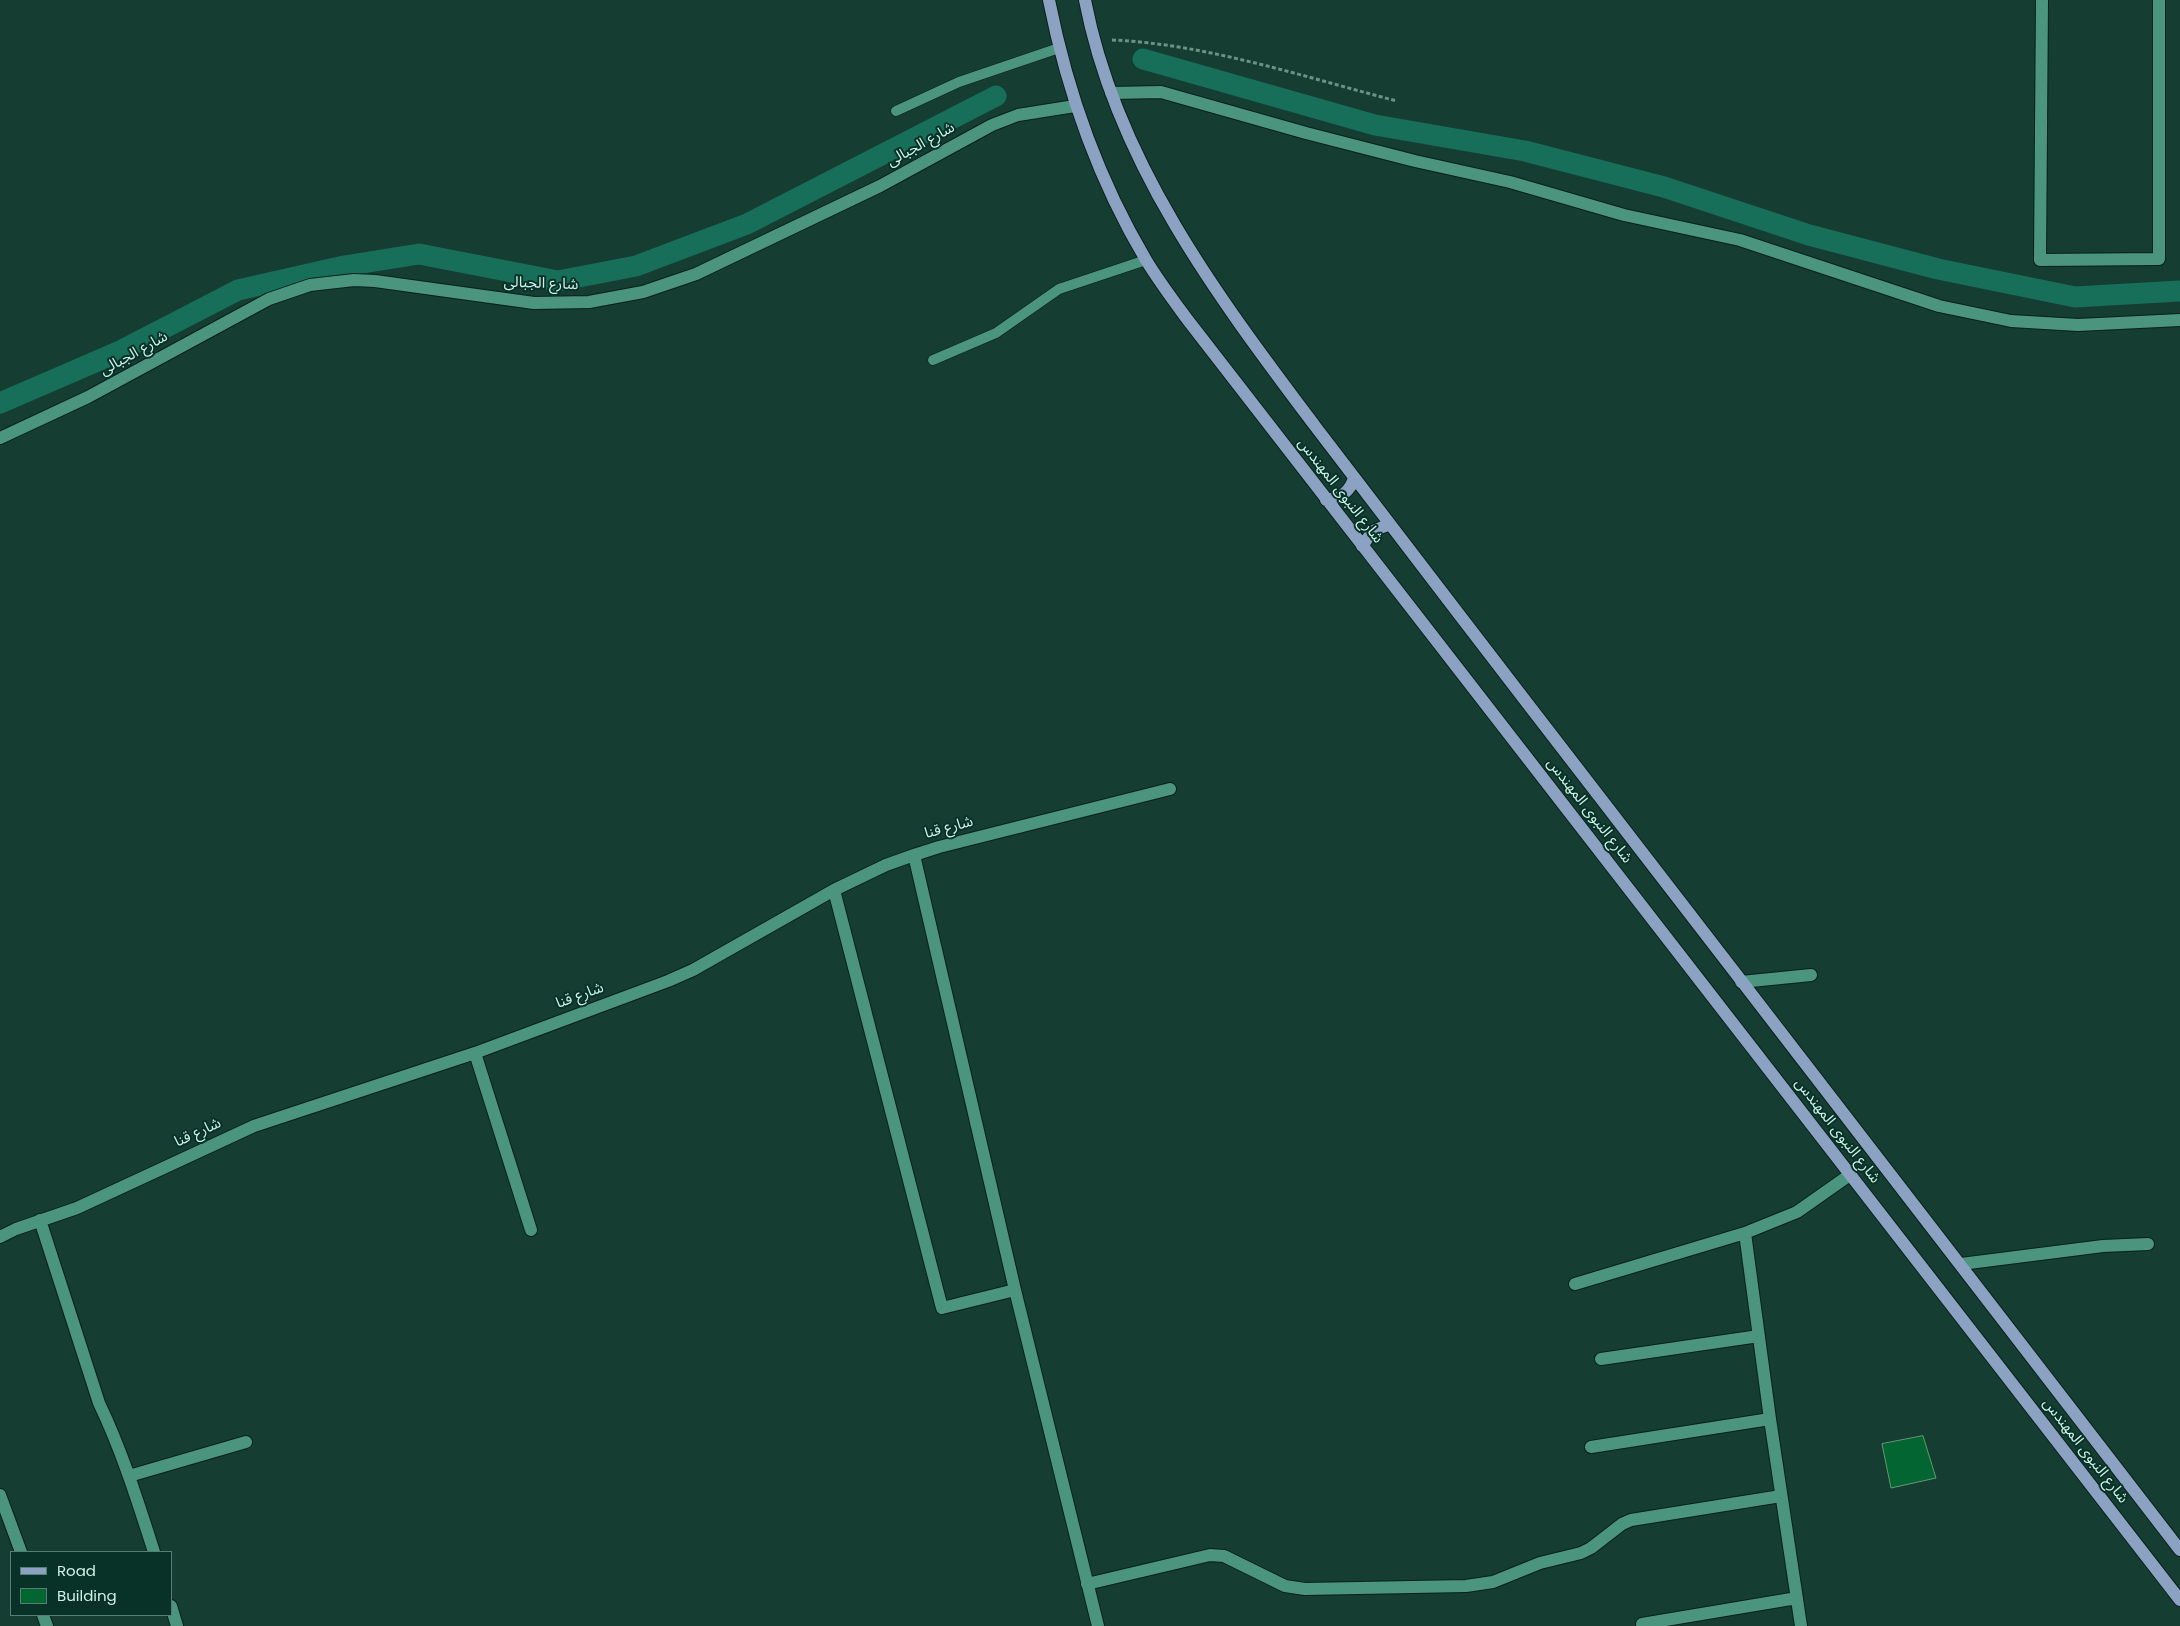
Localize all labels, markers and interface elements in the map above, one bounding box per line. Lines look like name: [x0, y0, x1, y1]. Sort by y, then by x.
street label: شارع الجبالى: [884, 119, 958, 171]
street label: شارع الجبالى: [503, 274, 579, 294]
street label: شارع الجبالى: [97, 328, 171, 380]
street label: شارع النبوى المهندس: [1293, 435, 1387, 547]
street label: شارع النبوى المهندس: [1542, 755, 1636, 867]
street label: شارع قنا: [923, 813, 975, 843]
street label: شارع قنا: [554, 979, 606, 1013]
street label: شارع النبوى المهندس: [1790, 1075, 1884, 1187]
street label: شارع قنا: [172, 1114, 224, 1152]
street label: شارع النبوى المهندس: [2038, 1395, 2132, 1507]
legend: [10, 1551, 172, 1616]
text: Road: [57, 1560, 96, 1581]
text: Building: [57, 1585, 117, 1606]

